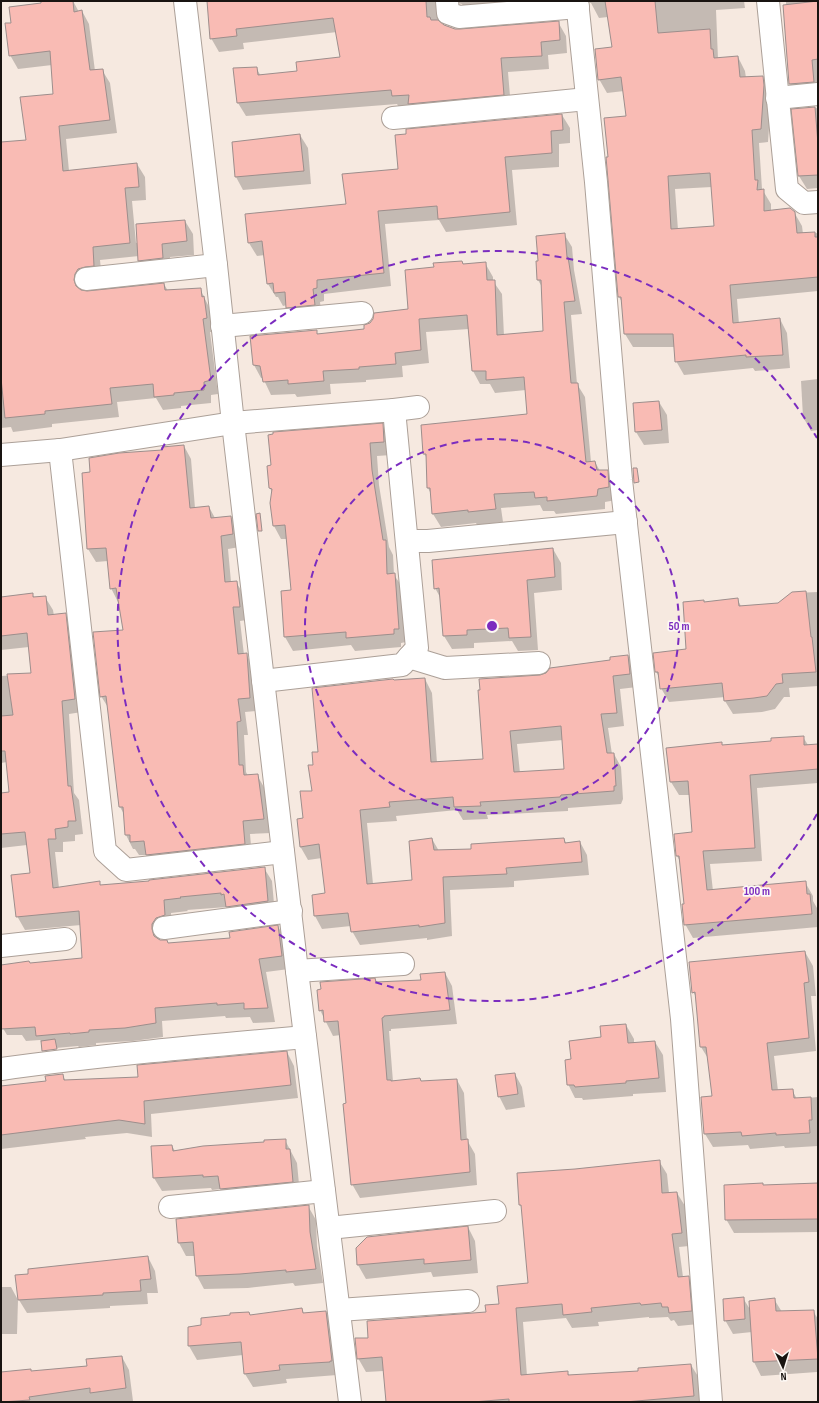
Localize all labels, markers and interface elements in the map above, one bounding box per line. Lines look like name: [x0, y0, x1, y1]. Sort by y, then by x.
centre of rings: [485, 619, 499, 633]
text: 50 m: [669, 619, 689, 634]
text: 100 m: [744, 884, 770, 899]
north arrow: [763, 1347, 803, 1387]
text: N: [780, 1370, 787, 1383]

